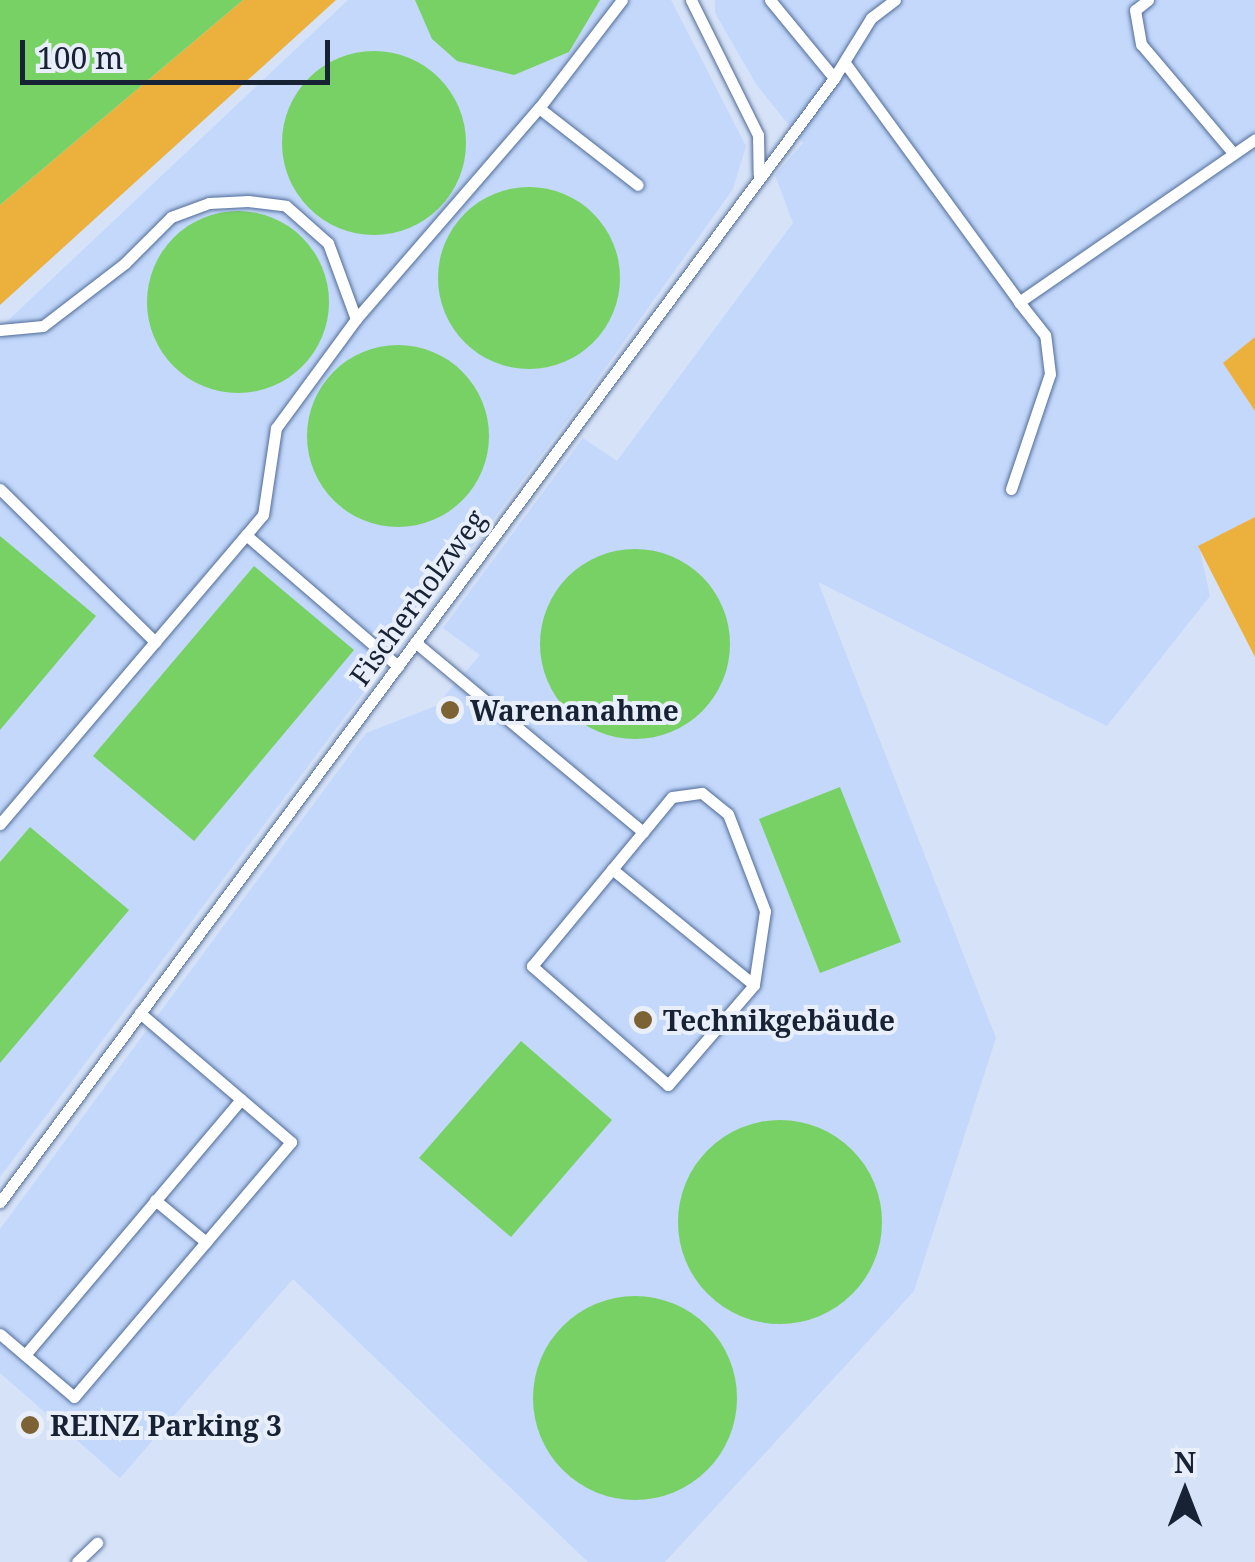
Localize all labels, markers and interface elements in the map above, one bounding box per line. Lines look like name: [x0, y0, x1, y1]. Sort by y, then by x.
scale bar: [25, 20, 335, 82]
text: 100 m: [37, 37, 123, 78]
street label: Fischerholzweg: [342, 503, 492, 691]
place label: Warenanahme: [470, 693, 679, 727]
marker: Warenanahme: [439, 699, 461, 721]
place label: Technikgebäude: [663, 1003, 895, 1037]
marker: Technikgebäude: [632, 1009, 654, 1031]
place label: REINZ Parking 3: [50, 1408, 282, 1442]
marker: REINZ Parking 3: [19, 1414, 41, 1436]
north arrow: [1135, 1442, 1235, 1542]
text: N: [1174, 1443, 1196, 1481]

